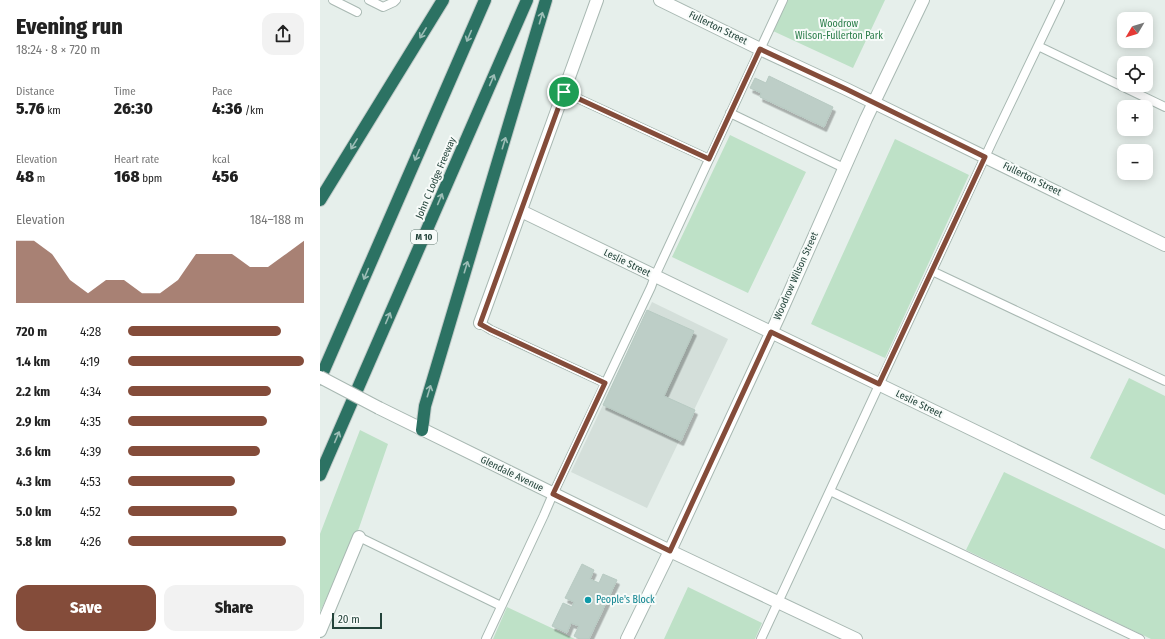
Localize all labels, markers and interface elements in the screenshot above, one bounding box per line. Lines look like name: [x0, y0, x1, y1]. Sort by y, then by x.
street label: Fullerton Street: [687, 9, 750, 48]
one-way arrow: [538, 12, 545, 25]
north arrow: [1117, 12, 1153, 48]
map controls: [1117, 12, 1153, 180]
text: Evening run: [16, 13, 123, 40]
button: share: [262, 13, 304, 55]
park label: Woodrow Wilson-Fullerton Park: [795, 18, 883, 42]
one-way arrow: [419, 27, 427, 38]
one-way arrow: [465, 29, 472, 41]
text: 18:24 · 8 × 720 m: [16, 42, 100, 57]
button: locate: [1117, 56, 1153, 92]
one-way arrow: [489, 74, 496, 86]
pin: [547, 75, 581, 109]
icon: arrive: [553, 81, 575, 103]
text: Distance: [16, 85, 55, 98]
text: Time: [114, 85, 136, 98]
text: Pace: [212, 85, 233, 98]
text: 5.76: [16, 98, 45, 119]
text: 26:30: [114, 98, 153, 119]
text: 4:36: [212, 98, 242, 119]
button: +: [1117, 100, 1153, 136]
text: km: [45, 104, 61, 117]
text: /km: [242, 104, 264, 117]
street label: John C Lodge Freeway: [413, 135, 459, 221]
one-way arrow: [501, 136, 508, 149]
one-way arrow: [350, 138, 358, 150]
button: −: [1117, 144, 1153, 180]
one-way arrow: [413, 149, 421, 161]
text: Elevation: [16, 153, 57, 166]
text: Heart rate: [114, 153, 159, 166]
text: kcal: [212, 153, 230, 166]
street label: Fullerton Street: [1001, 160, 1064, 199]
text: 48: [16, 166, 34, 187]
text: 168: [114, 166, 140, 187]
text: 456: [212, 166, 238, 187]
text: m: [34, 172, 45, 185]
text: bpm: [140, 172, 162, 185]
one-way arrow: [437, 193, 444, 205]
text: Elevation: [16, 212, 65, 227]
text: 184–188 m: [250, 212, 304, 227]
street label: Woodrow Wilson Street: [771, 229, 821, 322]
road number: M 10: [411, 230, 437, 244]
street label: Leslie Street: [602, 247, 653, 280]
one-way arrow: [463, 261, 471, 273]
one-way arrow: [361, 268, 369, 280]
one-way arrow: [385, 313, 393, 325]
text: 720 m: [16, 324, 47, 339]
text: 4:28: [80, 324, 101, 339]
text: 1.4 km: [16, 354, 50, 369]
text: 4:19: [80, 354, 100, 369]
text: 2.2 km: [16, 384, 50, 399]
text: 4:34: [80, 384, 101, 399]
one-way arrow: [426, 385, 433, 398]
street label: Leslie Street: [894, 388, 945, 421]
text: 2.9 km: [16, 414, 51, 429]
text: 4:35: [80, 414, 101, 429]
one-way arrow: [333, 432, 341, 444]
text: 3.6 km: [16, 444, 51, 459]
text: 4:39: [80, 444, 101, 459]
street label: Glendale Avenue: [479, 454, 546, 494]
text: 4.3 km: [16, 474, 51, 489]
text: 4:53: [80, 474, 101, 489]
text: 5.0 km: [16, 504, 52, 519]
text: 4:52: [80, 504, 101, 519]
text: 5.8 km: [16, 534, 51, 549]
text: 4:26: [80, 534, 101, 549]
button: Save: [16, 585, 156, 631]
button: Share: [164, 585, 304, 631]
place label: People's Block: [596, 594, 655, 606]
marker: People's Block: [583, 595, 593, 605]
scale bar: [332, 611, 382, 630]
text: 20 m: [338, 613, 360, 626]

